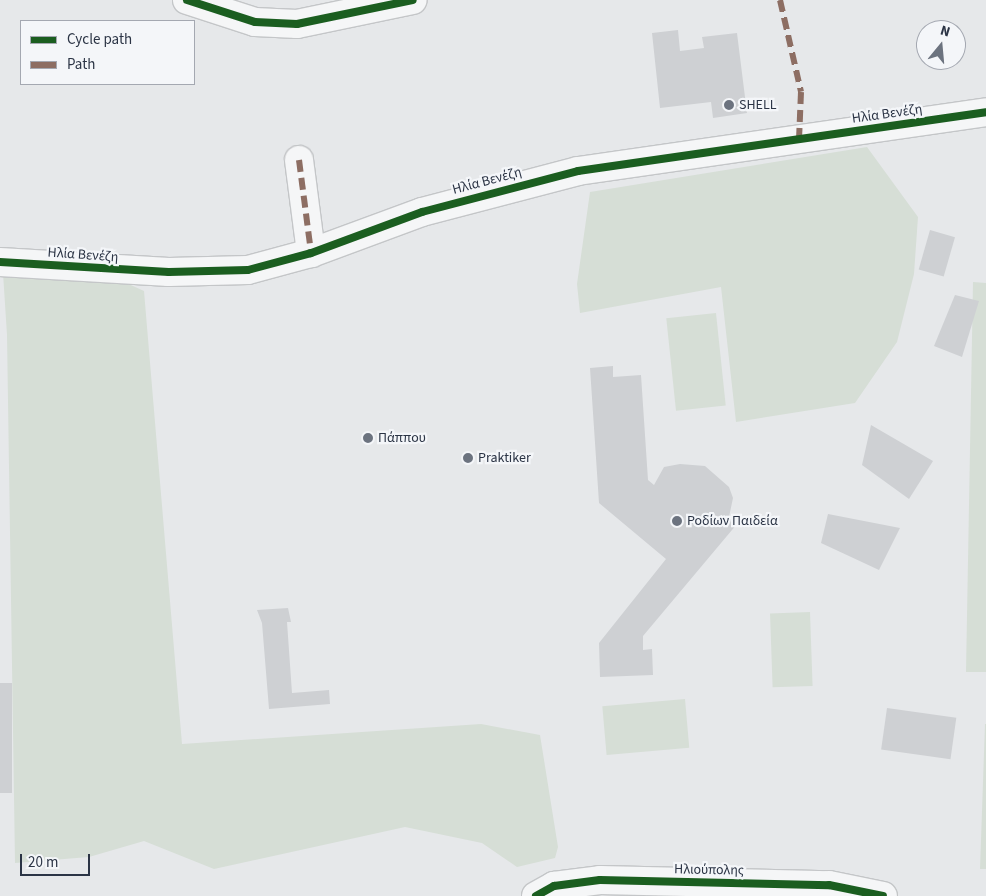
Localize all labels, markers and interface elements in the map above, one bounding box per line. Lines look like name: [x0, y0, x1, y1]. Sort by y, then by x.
legend: [20, 20, 195, 85]
north arrow: [916, 20, 966, 70]
text: N: [938, 21, 952, 43]
text: Cycle path: [67, 29, 132, 50]
text: Path: [67, 54, 95, 75]
place label: SHELL: [739, 97, 777, 113]
marker: SHELL: [723, 99, 735, 111]
street label: Ηλία Βενέζη: [851, 101, 923, 127]
street label: Ηλία Βενέζη: [451, 164, 523, 198]
street label: Ηλία Βενέζη: [47, 244, 119, 266]
place label: Πάππου: [378, 430, 426, 446]
marker: Πάππου: [362, 432, 374, 444]
place label: Praktiker: [478, 450, 531, 466]
marker: Praktiker: [462, 452, 474, 464]
place label: Ροδίων Παιδεία: [687, 513, 778, 529]
marker: Ροδίων Παιδεία: [671, 515, 683, 527]
scale bar: [22, 844, 92, 876]
text: 20 m: [28, 852, 58, 873]
street label: Ηλιούπολης: [674, 861, 744, 879]

